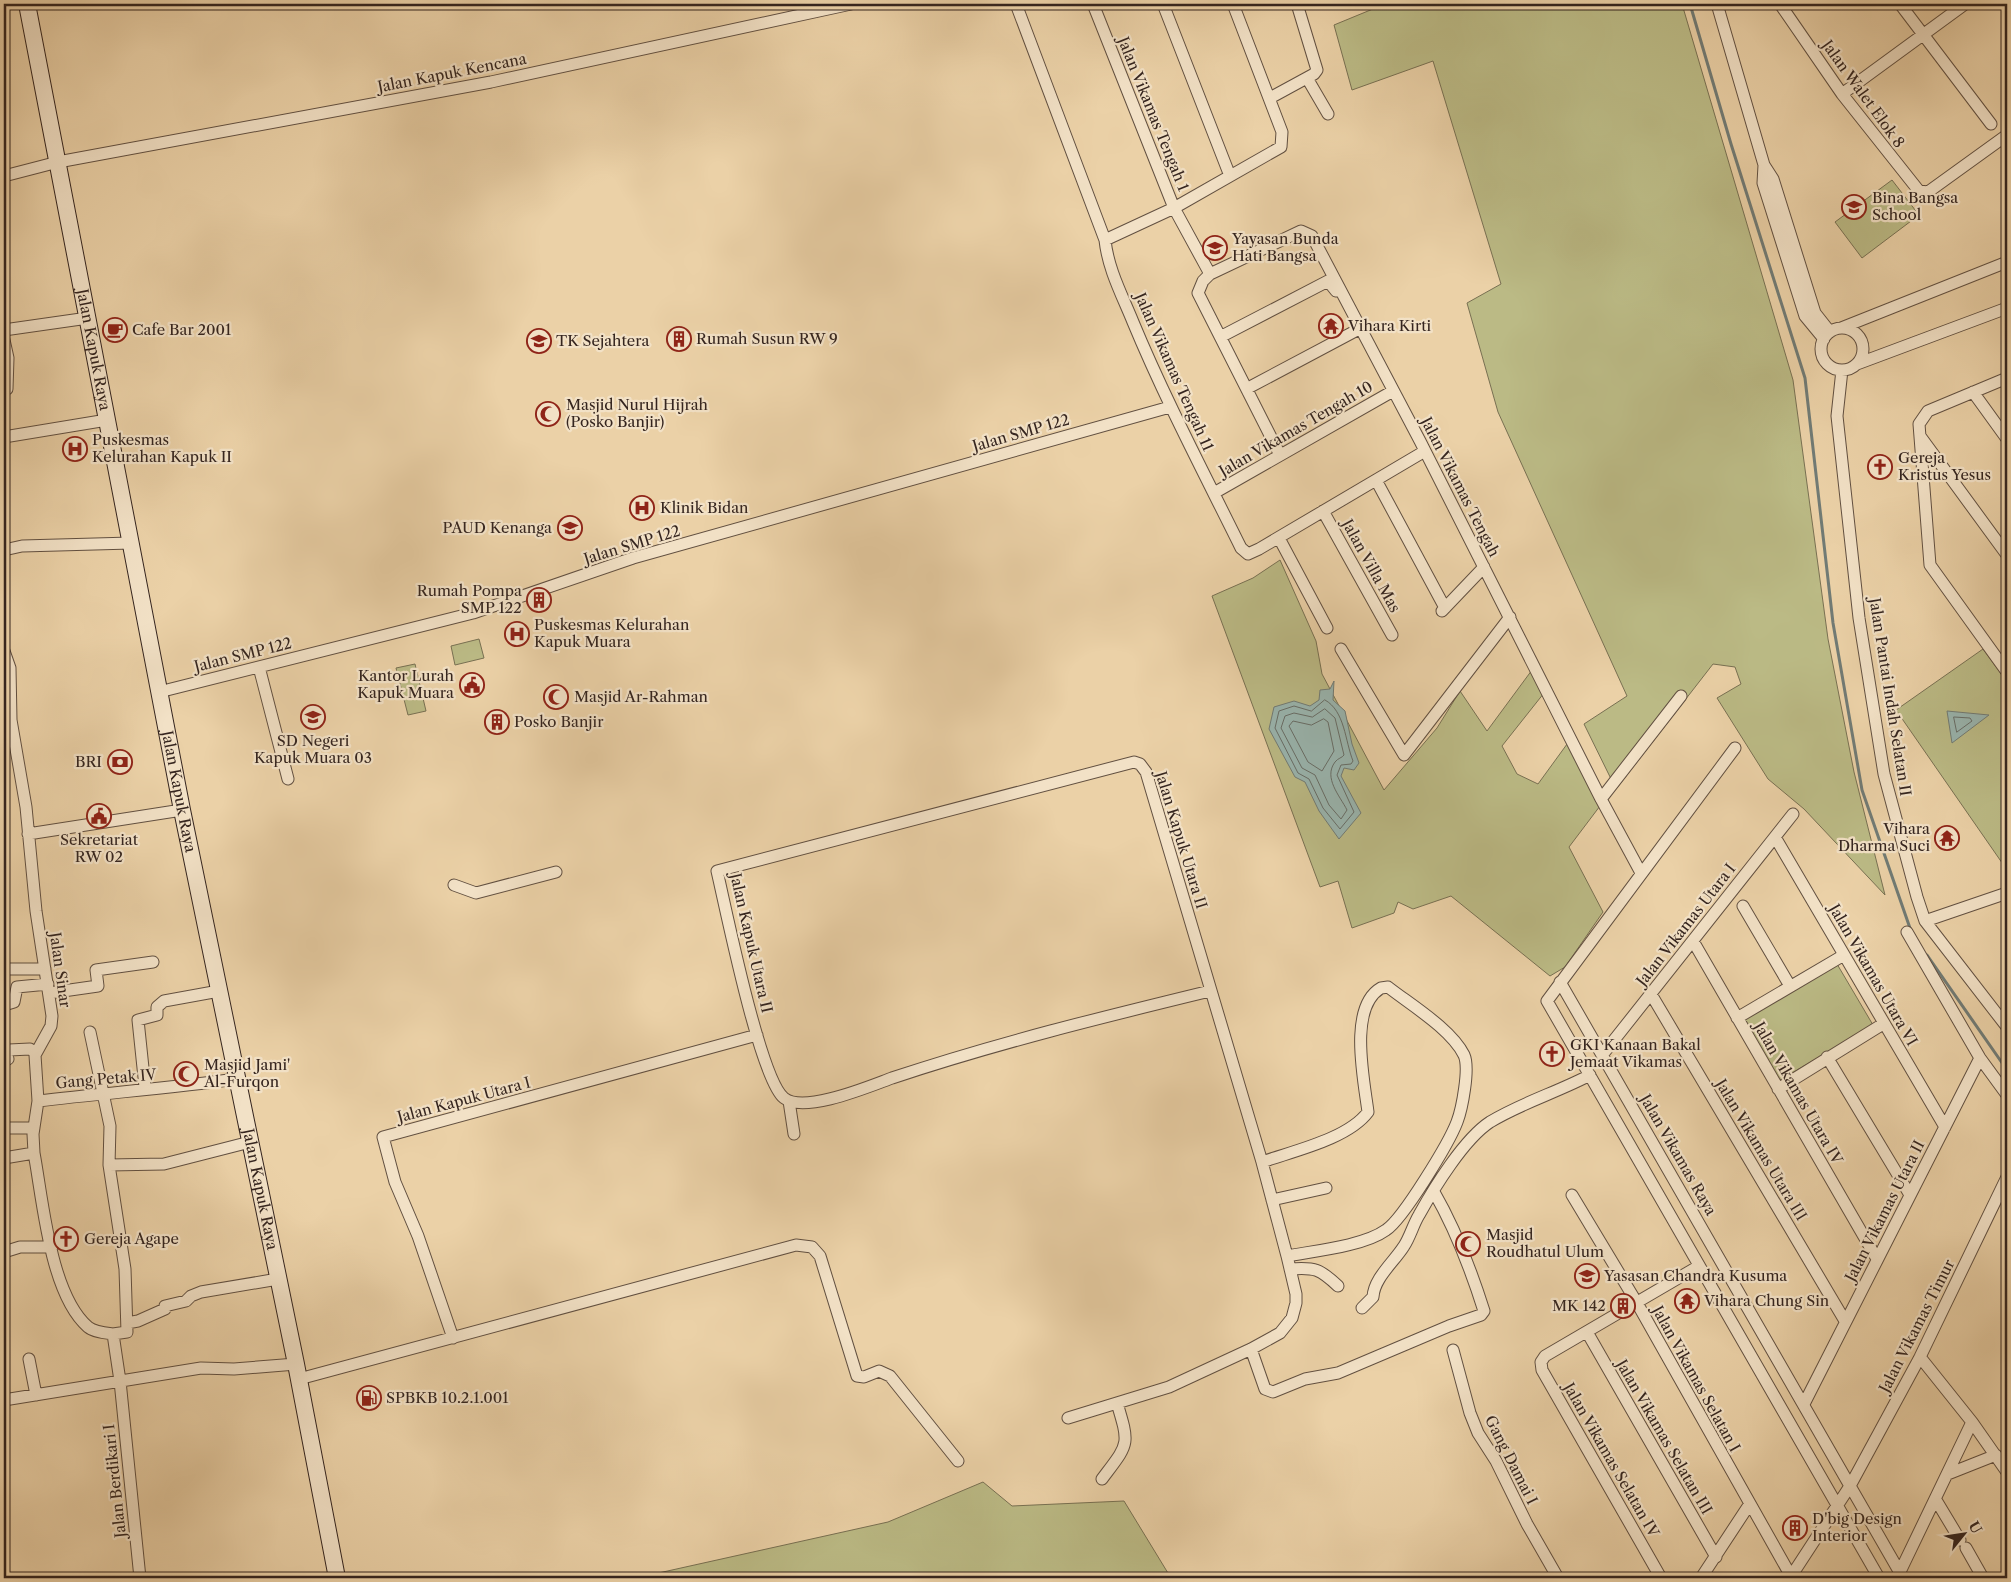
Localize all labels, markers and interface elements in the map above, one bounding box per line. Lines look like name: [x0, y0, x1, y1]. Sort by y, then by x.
street label: Jalan Vikamas Tengah 1: [1113, 32, 1193, 194]
street label: Jalan Walet Elok 8: [1817, 34, 1909, 151]
street label: Jalan Kapuk Kencana: [374, 49, 528, 97]
place label: Bina Bangsa School: [1872, 188, 1958, 224]
school or university icon: Bina Bangsa School: [1841, 194, 1867, 220]
place label: Yayasan Bunda Hati Bangsa: [1231, 229, 1339, 265]
school or university icon: Yayasan Bunda Hati Bangsa: [1202, 235, 1228, 261]
street label: Jalan Kapuk Raya: [73, 285, 115, 412]
street label: Jalan Vikamas Tengah 11: [1130, 288, 1218, 455]
temple icon: Vihara Kirti: [1318, 313, 1344, 339]
place label: Vihara Kirti: [1347, 316, 1432, 335]
cafe icon: Cafe Bar 2001: [102, 317, 128, 343]
place label: Cafe Bar 2001: [132, 320, 232, 339]
building icon: Rumah Susun RW 9: [666, 326, 692, 352]
school or university icon: TK Sejahtera: [526, 328, 552, 354]
place label: Rumah Susun RW 9: [696, 329, 838, 348]
place label: TK Sejahtera: [556, 331, 649, 350]
street label: Jalan Vikamas Tengah 10: [1214, 377, 1376, 481]
place label: Masjid Nurul Hijrah (Posko Banjir): [566, 395, 709, 431]
mosque icon: Masjid Nurul Hijrah (Posko Banjir): [535, 401, 561, 427]
street label: Jalan SMP 122: [968, 410, 1072, 456]
street label: Jalan Vikamas Tengah: [1416, 412, 1504, 561]
place label: Puskesmas Kelurahan Kapuk II: [92, 430, 232, 466]
hospital icon: Puskesmas Kelurahan Kapuk II: [62, 436, 88, 462]
place label: Gereja Kristus Yesus: [1898, 448, 1991, 484]
church icon: Gereja Kristus Yesus: [1867, 454, 1893, 480]
hospital icon: Klinik Bidan: [629, 495, 655, 521]
place label: Klinik Bidan: [660, 498, 749, 517]
street label: Jalan Villa Mas: [1337, 514, 1405, 616]
school or university icon: PAUD Kenanga: [557, 515, 583, 541]
place label: PAUD Kenanga: [443, 518, 552, 537]
street label: Jalan SMP 122: [579, 521, 682, 569]
place label: Rumah Pompa SMP 122: [417, 581, 522, 617]
building icon: Rumah Pompa SMP 122: [526, 587, 552, 613]
street label: Jalan Pantai Indah Selatan II: [1865, 594, 1916, 798]
place label: Puskesmas Kelurahan Kapuk Muara: [534, 615, 690, 651]
hospital icon: Puskesmas Kelurahan Kapuk Muara: [504, 621, 530, 647]
street label: Jalan SMP 122: [190, 633, 294, 676]
place label: Kantor Lurah Kapuk Muara: [357, 666, 455, 702]
public building icon: Kantor Lurah Kapuk Muara: [459, 672, 485, 698]
mosque icon: Masjid Ar-Rahman: [543, 684, 569, 710]
place label: Masjid Ar-Rahman: [574, 687, 709, 706]
school or university icon: SD Negeri Kapuk Muara 03: [300, 704, 326, 730]
building icon: Posko Banjir: [484, 709, 510, 735]
place label: Posko Banjir: [514, 712, 604, 731]
street label: Jalan Kapuk Raya: [158, 727, 200, 854]
place label: SD Negeri Kapuk Muara 03: [254, 731, 372, 767]
bank icon: BRI: [107, 749, 133, 775]
place label: BRI: [75, 752, 102, 771]
street label: Jalan Kapuk Utara II: [1151, 767, 1211, 911]
public building icon: Sekretariat RW 02: [86, 803, 112, 829]
place label: Vihara Dharma Suci: [1838, 819, 1930, 855]
temple icon: Vihara Dharma Suci: [1934, 825, 1960, 851]
place label: Sekretariat RW 02: [60, 830, 139, 866]
street label: Jalan Vikamas Utara I: [1631, 860, 1739, 991]
street label: Jalan Kapuk Utara II: [726, 869, 777, 1015]
street label: Jalan Vikamas Utara VI: [1824, 899, 1922, 1049]
street label: Jalan Sinar: [46, 929, 75, 1010]
street label: Jalan Vikamas Utara IV: [1749, 1016, 1848, 1168]
place label: GKI Kanaan Bakal Jemaat Vikamas: [1568, 1035, 1701, 1071]
church icon: GKI Kanaan Bakal Jemaat Vikamas: [1539, 1041, 1565, 1067]
place label: Masjid Jami' Al-Furqon: [203, 1055, 290, 1091]
mosque icon: Masjid Jami' Al-Furqon: [173, 1061, 199, 1087]
street label: Gang Petak IV: [55, 1065, 158, 1092]
street label: Jalan Kapuk Utara I: [393, 1073, 533, 1127]
street label: Jalan Vikamas Utara III: [1711, 1074, 1811, 1224]
street label: Jalan Vikamas Raya: [1635, 1089, 1721, 1219]
street label: Jalan Kapuk Raya: [238, 1125, 282, 1252]
street label: Jalan Vikamas Utara II: [1840, 1137, 1928, 1286]
place label: Masjid Roudhatul Ulum: [1486, 1225, 1604, 1261]
church icon: Gereja Agape: [53, 1226, 79, 1252]
place label: Gereja Agape: [84, 1229, 179, 1248]
mosque icon: Masjid Roudhatul Ulum: [1455, 1231, 1481, 1257]
street label: Jalan Vikamas Timur: [1874, 1255, 1959, 1397]
school or university icon: Yasasan Chandra Kusuma: [1574, 1263, 1600, 1289]
place label: Yasasan Chandra Kusuma: [1603, 1266, 1787, 1285]
temple icon: Vihara Chung Sin: [1674, 1288, 1700, 1314]
place label: Vihara Chung Sin: [1703, 1291, 1830, 1310]
building icon: MK 142: [1610, 1293, 1636, 1319]
place label: MK 142: [1552, 1296, 1606, 1315]
street label: Jalan Vikamas Selatan I: [1647, 1301, 1745, 1455]
street label: Jalan Vikamas Selatan III: [1611, 1354, 1717, 1518]
street label: Jalan Vikamas Selatan IV: [1558, 1377, 1664, 1541]
fuel station icon: SPBKB 10.2.1.001: [356, 1385, 382, 1411]
place label: SPBKB 10.2.1.001: [386, 1388, 509, 1407]
street label: Gang Damai I: [1481, 1412, 1542, 1508]
street label: Jalan Berdikari I: [99, 1423, 130, 1541]
place label: D'big Design Interior: [1812, 1509, 1902, 1545]
north arrow: [1938, 1510, 1988, 1560]
building icon: D'big Design Interior: [1782, 1515, 1808, 1541]
text: U: [1965, 1518, 1986, 1537]

